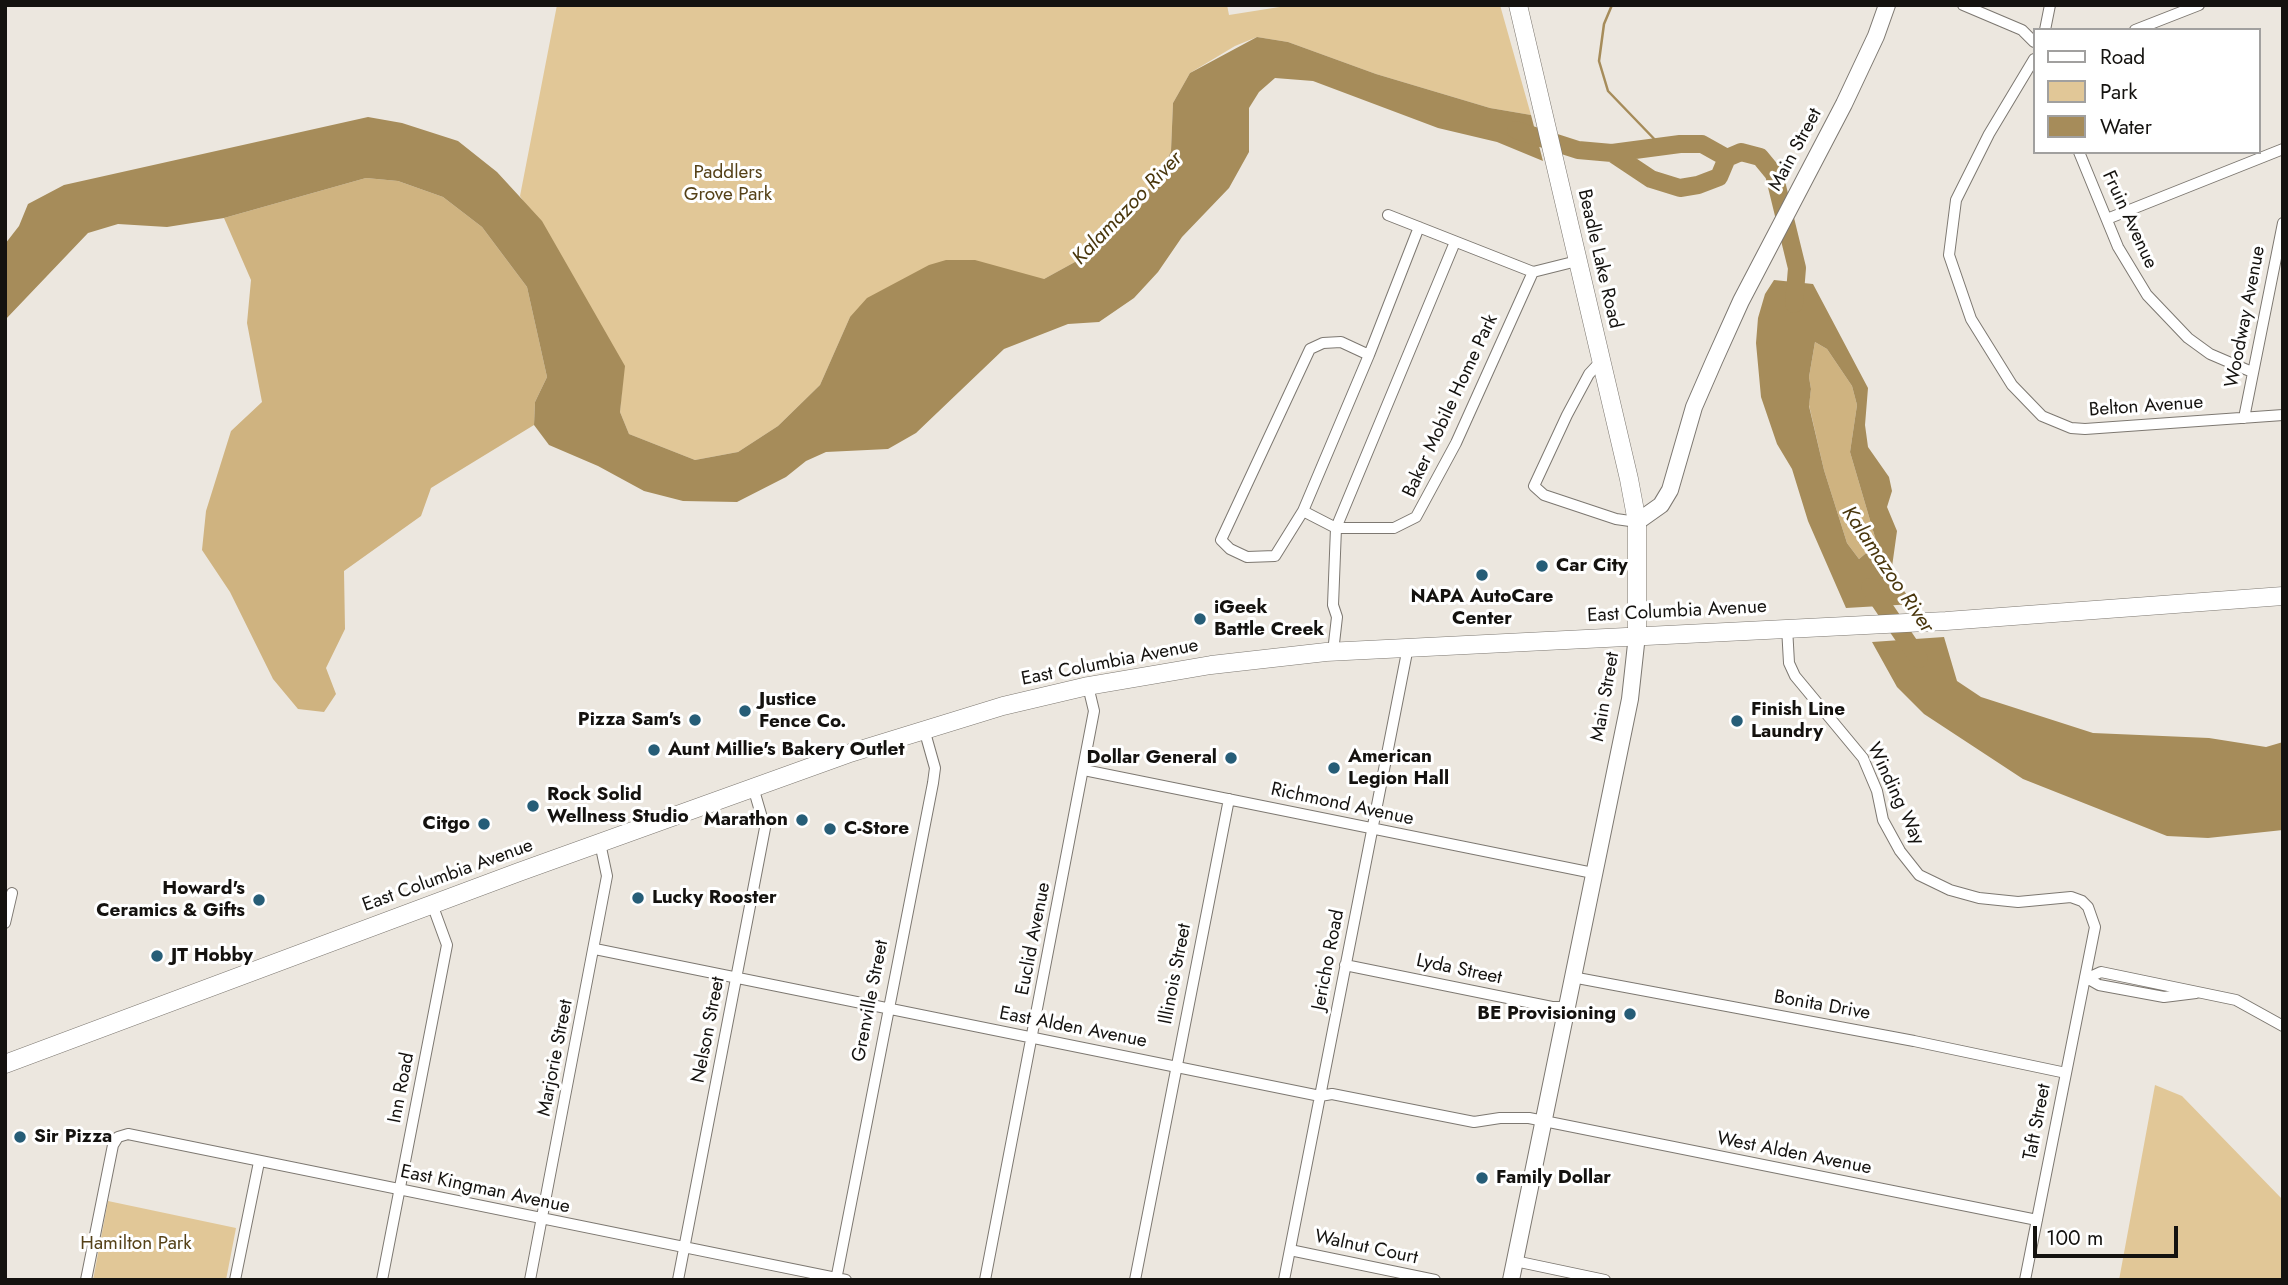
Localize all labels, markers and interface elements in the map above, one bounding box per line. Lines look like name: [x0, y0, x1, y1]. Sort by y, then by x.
legend: [2032, 28, 2260, 154]
text: Road: [2100, 42, 2145, 72]
text: Park: [2100, 77, 2137, 107]
street label: Main Street: [1765, 105, 1827, 195]
text: Water: [2100, 112, 2152, 142]
water label: Kalamazoo River: [1068, 147, 1188, 271]
park label: Paddlers Grove Park: [684, 162, 772, 206]
street label: Fruin Avenue: [2096, 167, 2162, 273]
street label: Beadle Lake Road: [1572, 187, 1626, 331]
street label: Woodway Avenue: [2221, 244, 2271, 390]
street label: Baker Mobile Home Park: [1399, 311, 1503, 501]
street label: Belton Avenue: [2088, 392, 2204, 422]
water label: Kalamazoo River: [1835, 502, 1939, 638]
place label: Car City: [1556, 555, 1628, 577]
marker: Car City: [1534, 558, 1550, 574]
marker: NAPA AutoCare Center: [1474, 567, 1490, 583]
place label: NAPA AutoCare Center: [1411, 586, 1553, 630]
street label: East Columbia Avenue: [1587, 596, 1767, 628]
place label: iGeek Battle Creek: [1214, 597, 1324, 641]
marker: iGeek Battle Creek: [1192, 611, 1208, 627]
street label: East Columbia Avenue: [1020, 635, 1200, 691]
street label: Main Street: [1587, 650, 1625, 744]
place label: Justice Fence Co.: [759, 689, 846, 733]
place label: Finish Line Laundry: [1751, 699, 1845, 743]
marker: Justice Fence Co.: [737, 703, 753, 719]
place label: Pizza Sam's: [578, 709, 681, 731]
marker: Pizza Sam's: [687, 712, 703, 728]
marker: Finish Line Laundry: [1729, 713, 1745, 729]
place label: Aunt Millie's Bakery Outlet: [668, 739, 904, 761]
street label: Winding Way: [1861, 739, 1929, 849]
marker: Aunt Millie's Bakery Outlet: [646, 742, 662, 758]
place label: American Legion Hall: [1348, 746, 1449, 790]
place label: Dollar General: [1087, 747, 1217, 769]
marker: Dollar General: [1223, 750, 1239, 766]
marker: American Legion Hall: [1326, 760, 1342, 776]
street label: Richmond Avenue: [1268, 779, 1416, 831]
place label: Rock Solid Wellness Studio: [547, 784, 689, 828]
marker: Rock Solid Wellness Studio: [525, 798, 541, 814]
place label: Marathon: [704, 809, 788, 831]
marker: Marathon: [794, 812, 810, 828]
place label: Citgo: [423, 813, 470, 835]
marker: Citgo: [476, 816, 492, 832]
place label: C-Store: [844, 818, 909, 840]
marker: C-Store: [822, 821, 838, 837]
street label: East Columbia Avenue: [360, 835, 536, 917]
place label: Howard's Ceramics & Gifts: [96, 878, 245, 922]
street label: Euclid Avenue: [1012, 881, 1056, 997]
place label: Lucky Rooster: [652, 887, 777, 909]
marker: Lucky Rooster: [630, 890, 646, 906]
marker: Howard's Ceramics & Gifts: [251, 892, 267, 908]
street label: Jericho Road: [1308, 908, 1350, 1012]
street label: Illinois Street: [1155, 922, 1197, 1026]
street label: Grenville Street: [848, 938, 894, 1064]
place label: JT Hobby: [171, 945, 253, 967]
marker: JT Hobby: [149, 948, 165, 964]
street label: Lyda Street: [1414, 950, 1504, 990]
street label: Nelson Street: [688, 975, 730, 1085]
street label: Bonita Drive: [1772, 986, 1872, 1026]
street label: Marjorie Street: [534, 998, 578, 1118]
street label: East Alden Avenue: [997, 1003, 1149, 1053]
place label: BE Provisioning: [1477, 1003, 1616, 1025]
marker: BE Provisioning: [1622, 1006, 1638, 1022]
street label: Inn Road: [384, 1051, 420, 1125]
street label: Taft Street: [2019, 1082, 2057, 1162]
place label: Sir Pizza: [34, 1126, 112, 1148]
street label: West Alden Avenue: [1715, 1128, 1873, 1180]
marker: Sir Pizza: [12, 1129, 28, 1145]
street label: East Kingman Avenue: [398, 1161, 572, 1219]
place label: Family Dollar: [1496, 1167, 1611, 1189]
marker: Family Dollar: [1474, 1170, 1490, 1186]
scale bar: [2036, 1212, 2181, 1256]
text: 100 m: [2046, 1223, 2103, 1253]
street label: Walnut Court: [1312, 1226, 1420, 1270]
park label: Hamilton Park: [80, 1233, 192, 1255]

